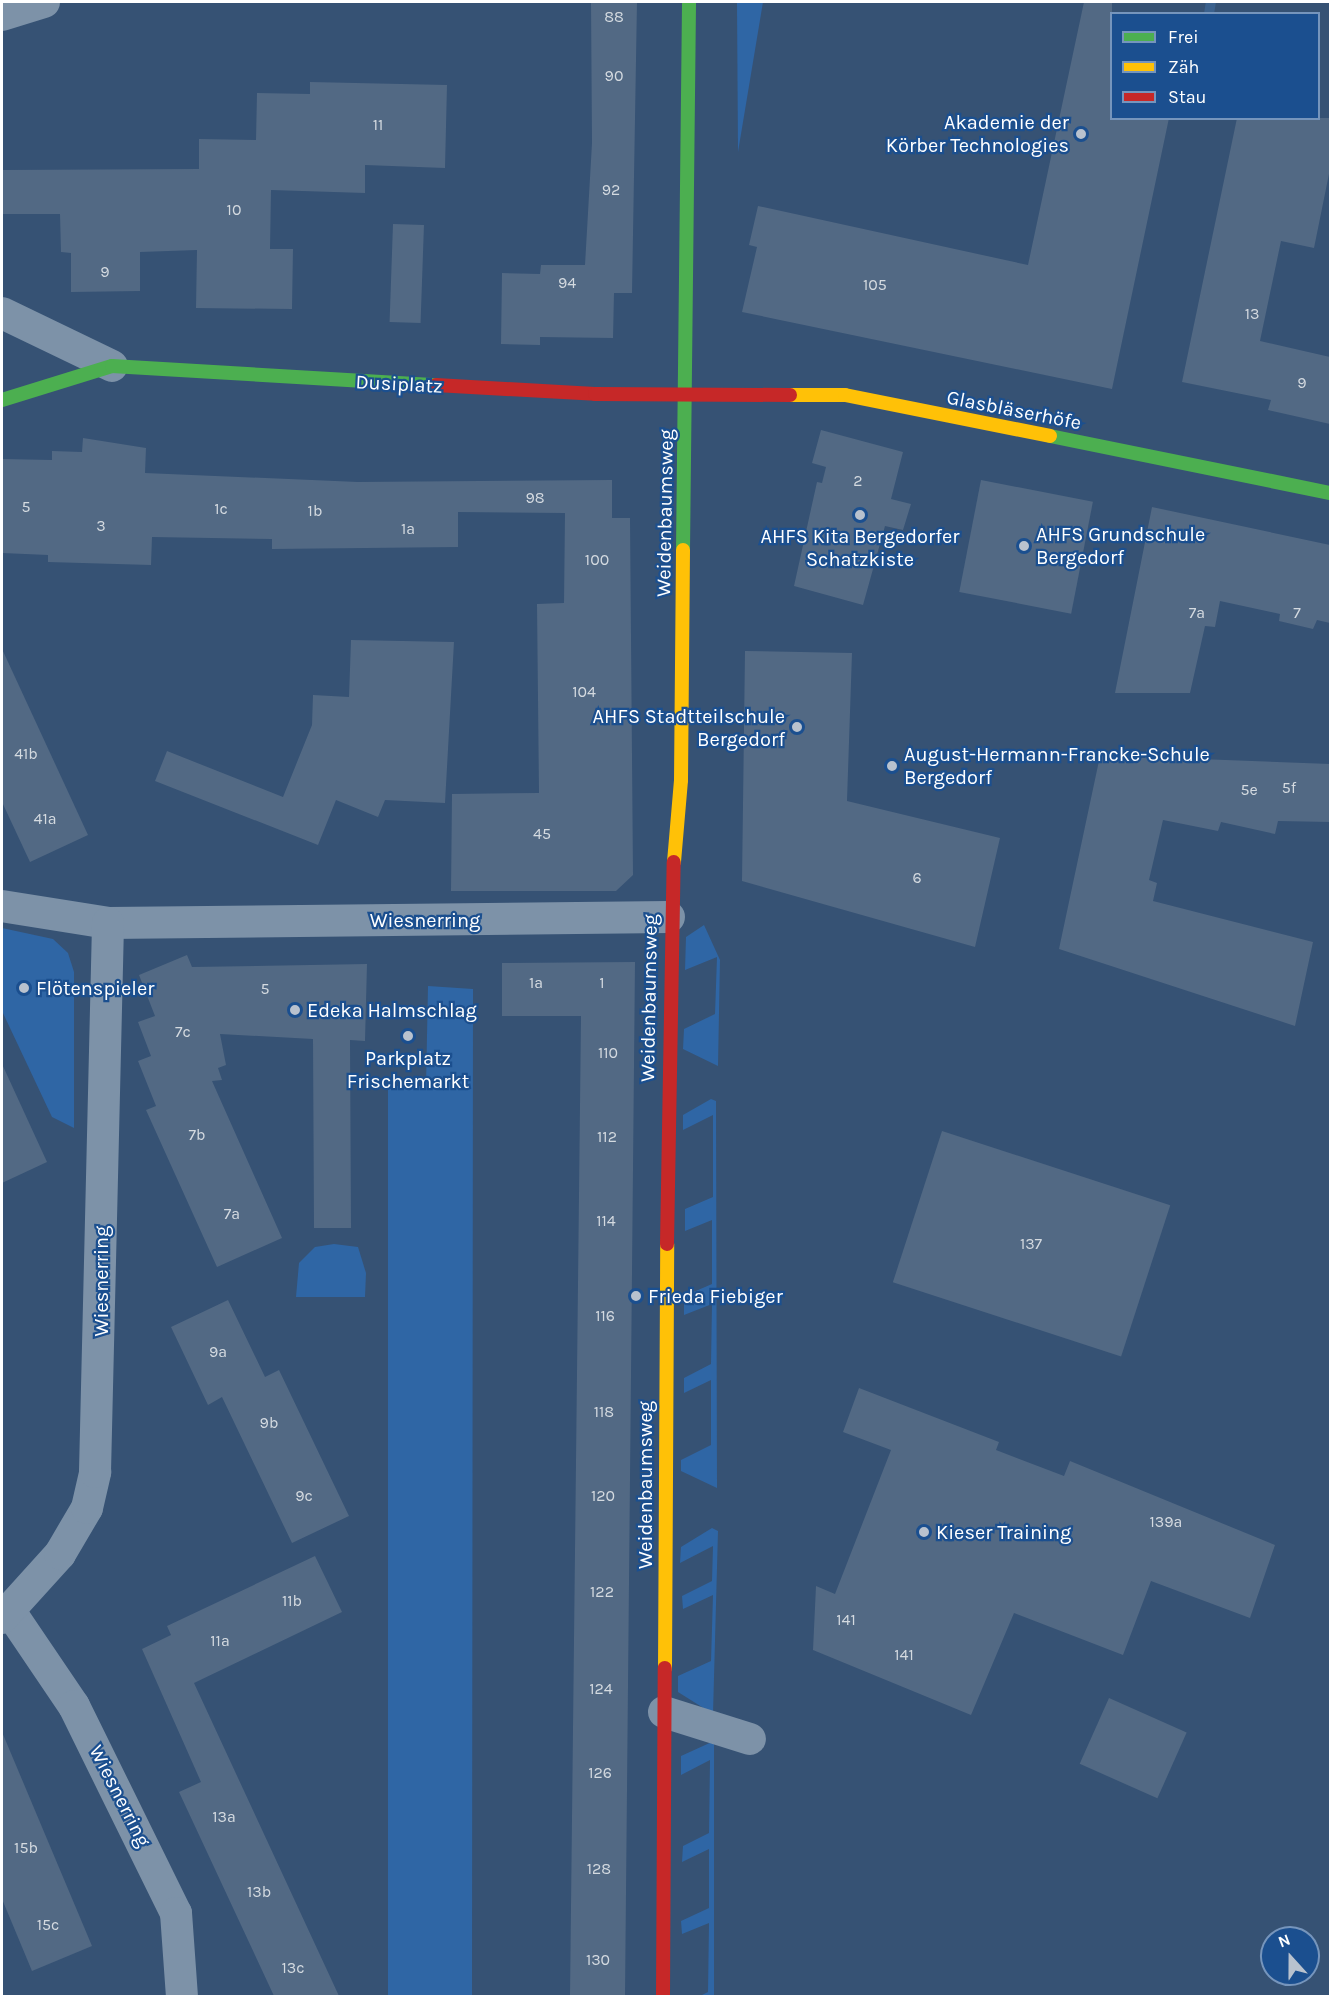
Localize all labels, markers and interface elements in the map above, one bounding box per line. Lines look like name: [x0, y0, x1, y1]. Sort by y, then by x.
house number: 88: [604, 7, 624, 27]
legend: [1110, 12, 1320, 120]
text: Frei: [1168, 26, 1199, 48]
text: Zäh: [1168, 56, 1199, 78]
house number: 90: [605, 66, 623, 86]
text: Stau: [1168, 86, 1206, 108]
place label: Akademie der Körber Technologies: [886, 110, 1069, 157]
house number: 11: [373, 115, 383, 135]
marker: Akademie der Körber Technologies: [1074, 127, 1088, 141]
house number: 92: [602, 180, 620, 200]
house number: 10: [227, 200, 241, 220]
house number: 9: [100, 262, 110, 282]
house number: 94: [558, 273, 576, 293]
house number: 105: [863, 275, 887, 295]
house number: 13: [1245, 304, 1259, 324]
street label: Dusiplatz: [355, 370, 443, 398]
house number: 9: [1297, 373, 1307, 393]
street label: Glasbläserhöfe: [945, 385, 1083, 435]
street label: Weidenbaumsweg: [652, 429, 678, 597]
house number: 2: [853, 471, 863, 491]
house number: 98: [525, 488, 545, 508]
house number: 5: [21, 497, 31, 517]
house number: 1c: [214, 499, 228, 519]
house number: 1b: [308, 501, 322, 521]
marker: AHFS Kita Bergedorfer Schatzkiste: [853, 508, 867, 522]
house number: 3: [96, 516, 106, 536]
house number: 1a: [401, 519, 415, 539]
place label: AHFS Grundschule Bergedorf: [1036, 522, 1205, 569]
place label: AHFS Kita Bergedorfer Schatzkiste: [760, 524, 960, 571]
marker: AHFS Grundschule Bergedorf: [1017, 539, 1031, 553]
house number: 100: [585, 550, 609, 570]
house number: 7a: [1189, 603, 1205, 623]
house number: 7: [1293, 603, 1301, 623]
house number: 104: [572, 682, 596, 702]
place label: AHFS Stadtteilschule Bergedorf: [593, 704, 785, 751]
marker: AHFS Stadtteilschule Bergedorf: [790, 720, 804, 734]
place label: August-Hermann-Francke-Schule Bergedorf: [904, 742, 1210, 789]
house number: 41b: [14, 744, 38, 764]
marker: August-Hermann-Francke-Schule Bergedorf: [885, 759, 899, 773]
house number: 5f: [1282, 778, 1296, 798]
house number: 5e: [1240, 780, 1258, 800]
house number: 41a: [33, 809, 57, 829]
house number: 45: [533, 824, 551, 844]
house number: 6: [912, 868, 922, 888]
street label: Wiesnerring: [370, 908, 480, 932]
street label: Weidenbaumsweg: [636, 914, 662, 1082]
house number: 1a: [529, 973, 543, 993]
house number: 1: [599, 973, 605, 993]
place label: Flötenspieler: [36, 976, 154, 1000]
house number: 5: [260, 979, 270, 999]
marker: Flötenspieler: [17, 981, 31, 995]
place label: Edeka Halmschlag: [307, 998, 477, 1022]
marker: Edeka Halmschlag: [288, 1003, 302, 1017]
house number: 7c: [175, 1022, 191, 1042]
marker: Parkplatz Frischemarkt: [401, 1029, 415, 1043]
house number: 110: [598, 1043, 618, 1063]
place label: Parkplatz Frischemarkt: [347, 1046, 469, 1093]
house number: 7b: [189, 1125, 205, 1145]
house number: 112: [597, 1127, 617, 1147]
house number: 7a: [224, 1204, 240, 1224]
house number: 114: [596, 1211, 616, 1231]
street label: Wiesnerring: [89, 1226, 113, 1336]
house number: 137: [1020, 1234, 1042, 1254]
place label: Frieda Fiebiger: [648, 1284, 783, 1308]
marker: Frieda Fiebiger: [629, 1289, 643, 1303]
house number: 116: [595, 1306, 615, 1326]
house number: 9a: [209, 1342, 227, 1362]
street label: Weidenbaumsweg: [633, 1401, 657, 1569]
house number: 118: [594, 1402, 614, 1422]
house number: 9b: [260, 1413, 278, 1433]
house number: 9c: [295, 1486, 313, 1506]
house number: 120: [591, 1486, 615, 1506]
house number: 139a: [1150, 1512, 1182, 1532]
place label: Kieser Training: [936, 1520, 1071, 1544]
marker: Kieser Training: [917, 1525, 931, 1539]
house number: 122: [590, 1582, 614, 1602]
house number: 11b: [282, 1591, 302, 1611]
house number: 141: [836, 1610, 856, 1630]
house number: 11a: [210, 1631, 230, 1651]
house number: 141: [894, 1645, 914, 1665]
house number: 124: [589, 1679, 613, 1699]
street label: Wiesnerring: [84, 1741, 156, 1851]
house number: 126: [588, 1763, 612, 1783]
house number: 13a: [212, 1807, 236, 1827]
house number: 15b: [14, 1838, 38, 1858]
house number: 128: [587, 1859, 611, 1879]
house number: 13b: [247, 1882, 271, 1902]
house number: 15c: [37, 1915, 59, 1935]
north arrow: [1260, 1926, 1320, 1986]
text: N: [1275, 1930, 1293, 1952]
house number: 130: [586, 1950, 610, 1970]
house number: 13c: [282, 1958, 304, 1978]

